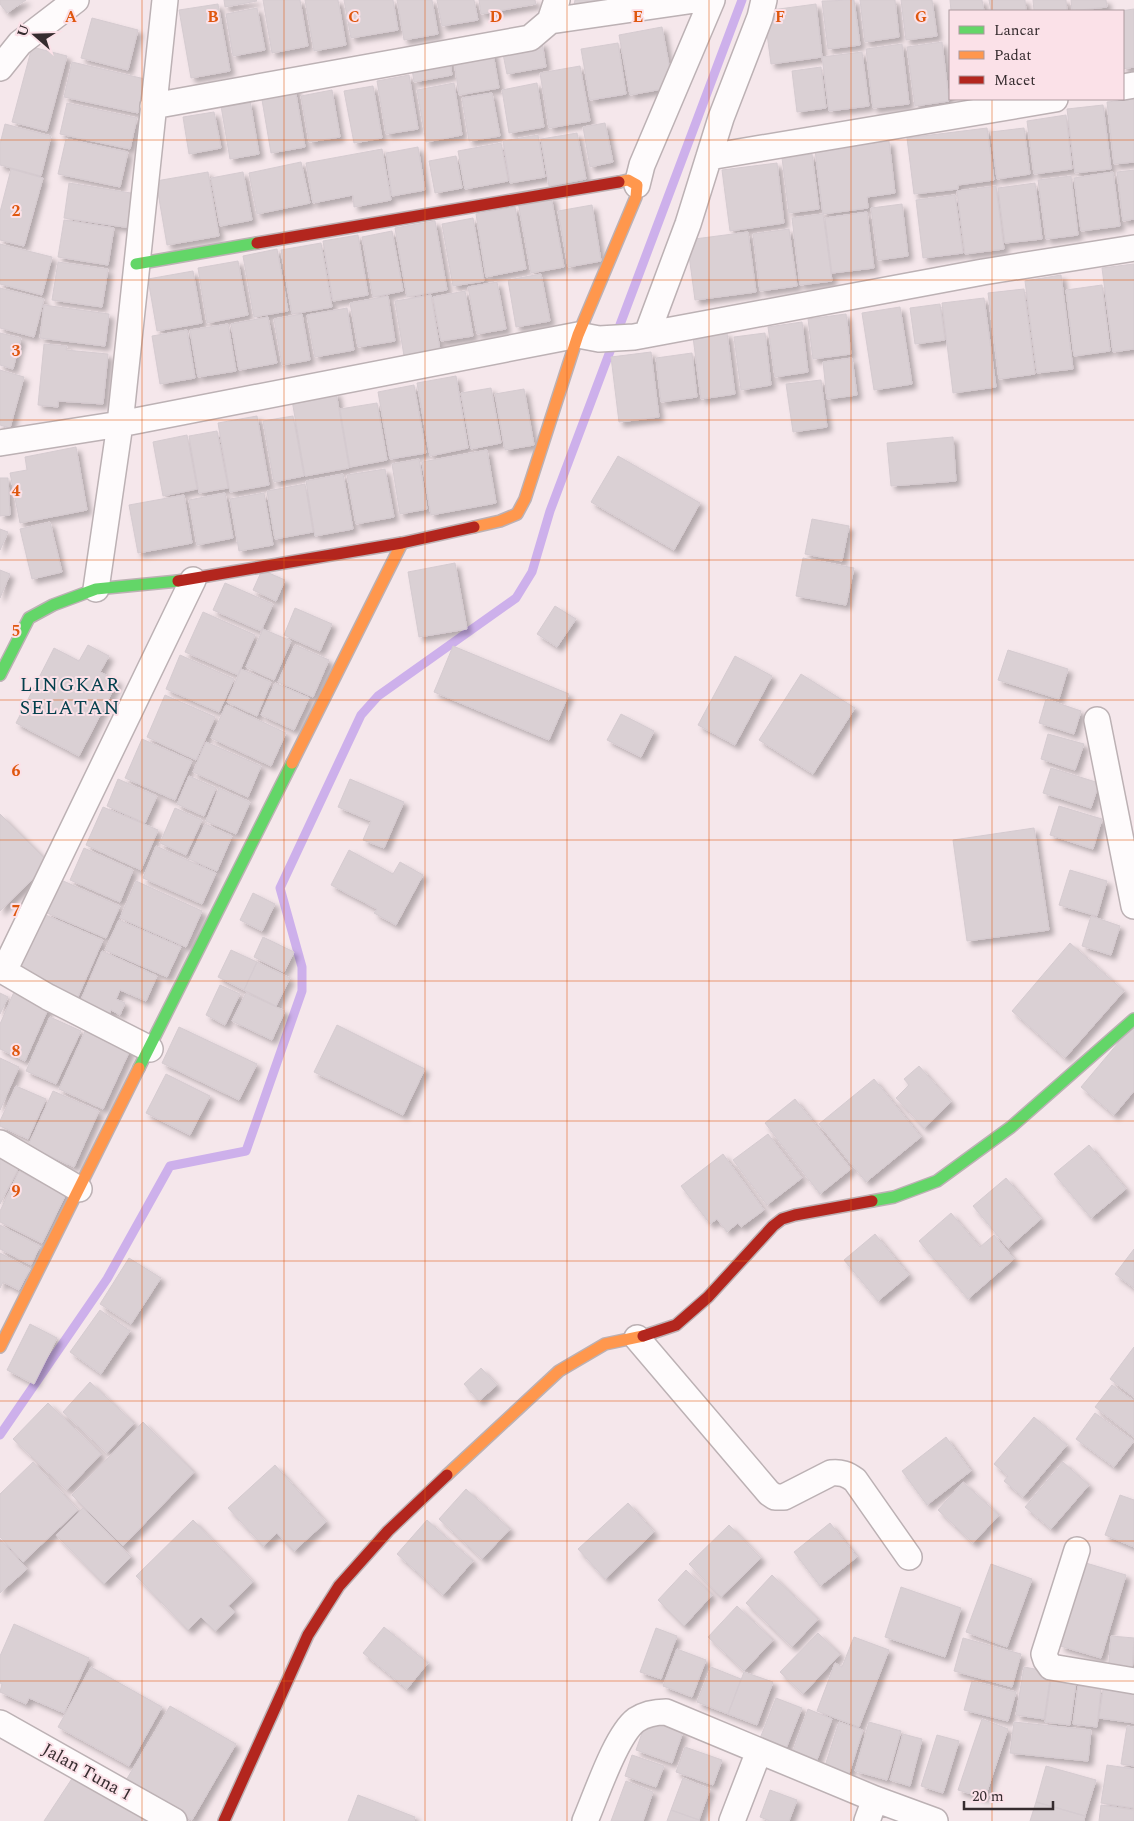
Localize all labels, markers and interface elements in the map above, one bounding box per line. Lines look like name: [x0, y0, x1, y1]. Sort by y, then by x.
text: A: [65, 5, 78, 29]
text: B: [207, 5, 219, 29]
text: C: [348, 5, 360, 29]
text: D: [490, 5, 503, 29]
text: E: [633, 5, 643, 29]
text: F: [775, 5, 785, 29]
text: G: [915, 5, 927, 29]
north arrow: [10, 10, 60, 60]
legend: [949, 10, 1124, 100]
text: Lancar: [994, 19, 1040, 42]
text: U: [11, 21, 35, 40]
text: Padat: [994, 44, 1032, 67]
text: Macet: [994, 69, 1035, 92]
text: 2: [12, 199, 21, 223]
text: 3: [12, 339, 21, 363]
text: 4: [12, 479, 21, 503]
text: 5: [12, 619, 20, 643]
district label: LINGKAR SELATAN: [19, 670, 121, 723]
text: 6: [12, 759, 21, 783]
text: 7: [12, 899, 21, 923]
text: 8: [12, 1039, 21, 1063]
text: 9: [12, 1179, 21, 1203]
street label: Jalan Tuna 1: [37, 1736, 137, 1808]
scale bar: [964, 1778, 1053, 1810]
text: 20 m: [972, 1785, 1004, 1808]

